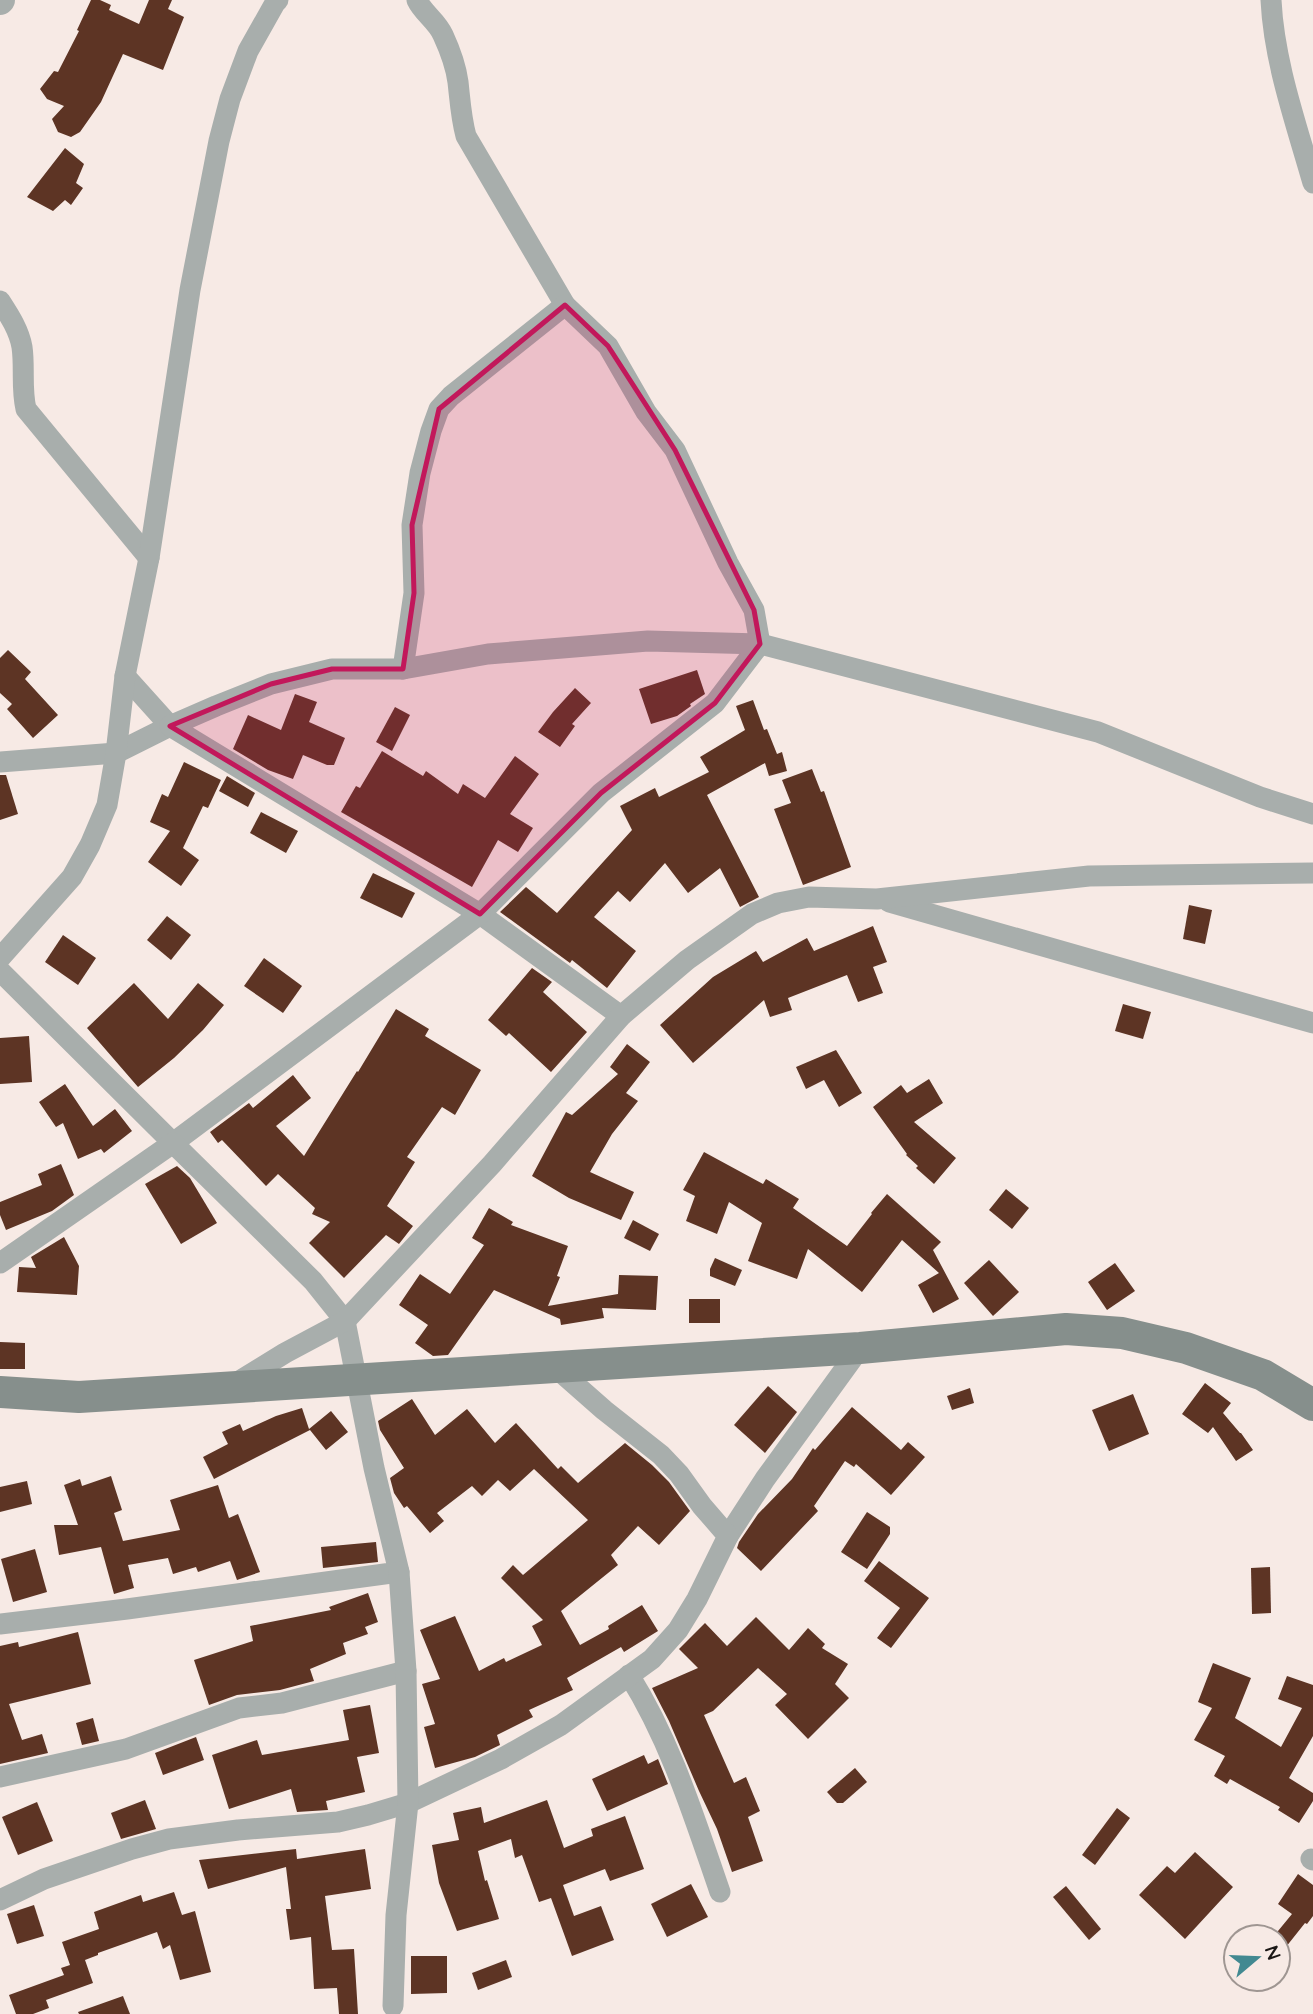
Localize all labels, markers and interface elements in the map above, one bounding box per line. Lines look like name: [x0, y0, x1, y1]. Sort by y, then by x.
north arrow: [1222, 1923, 1292, 1993]
text: N: [1259, 1942, 1287, 1963]

